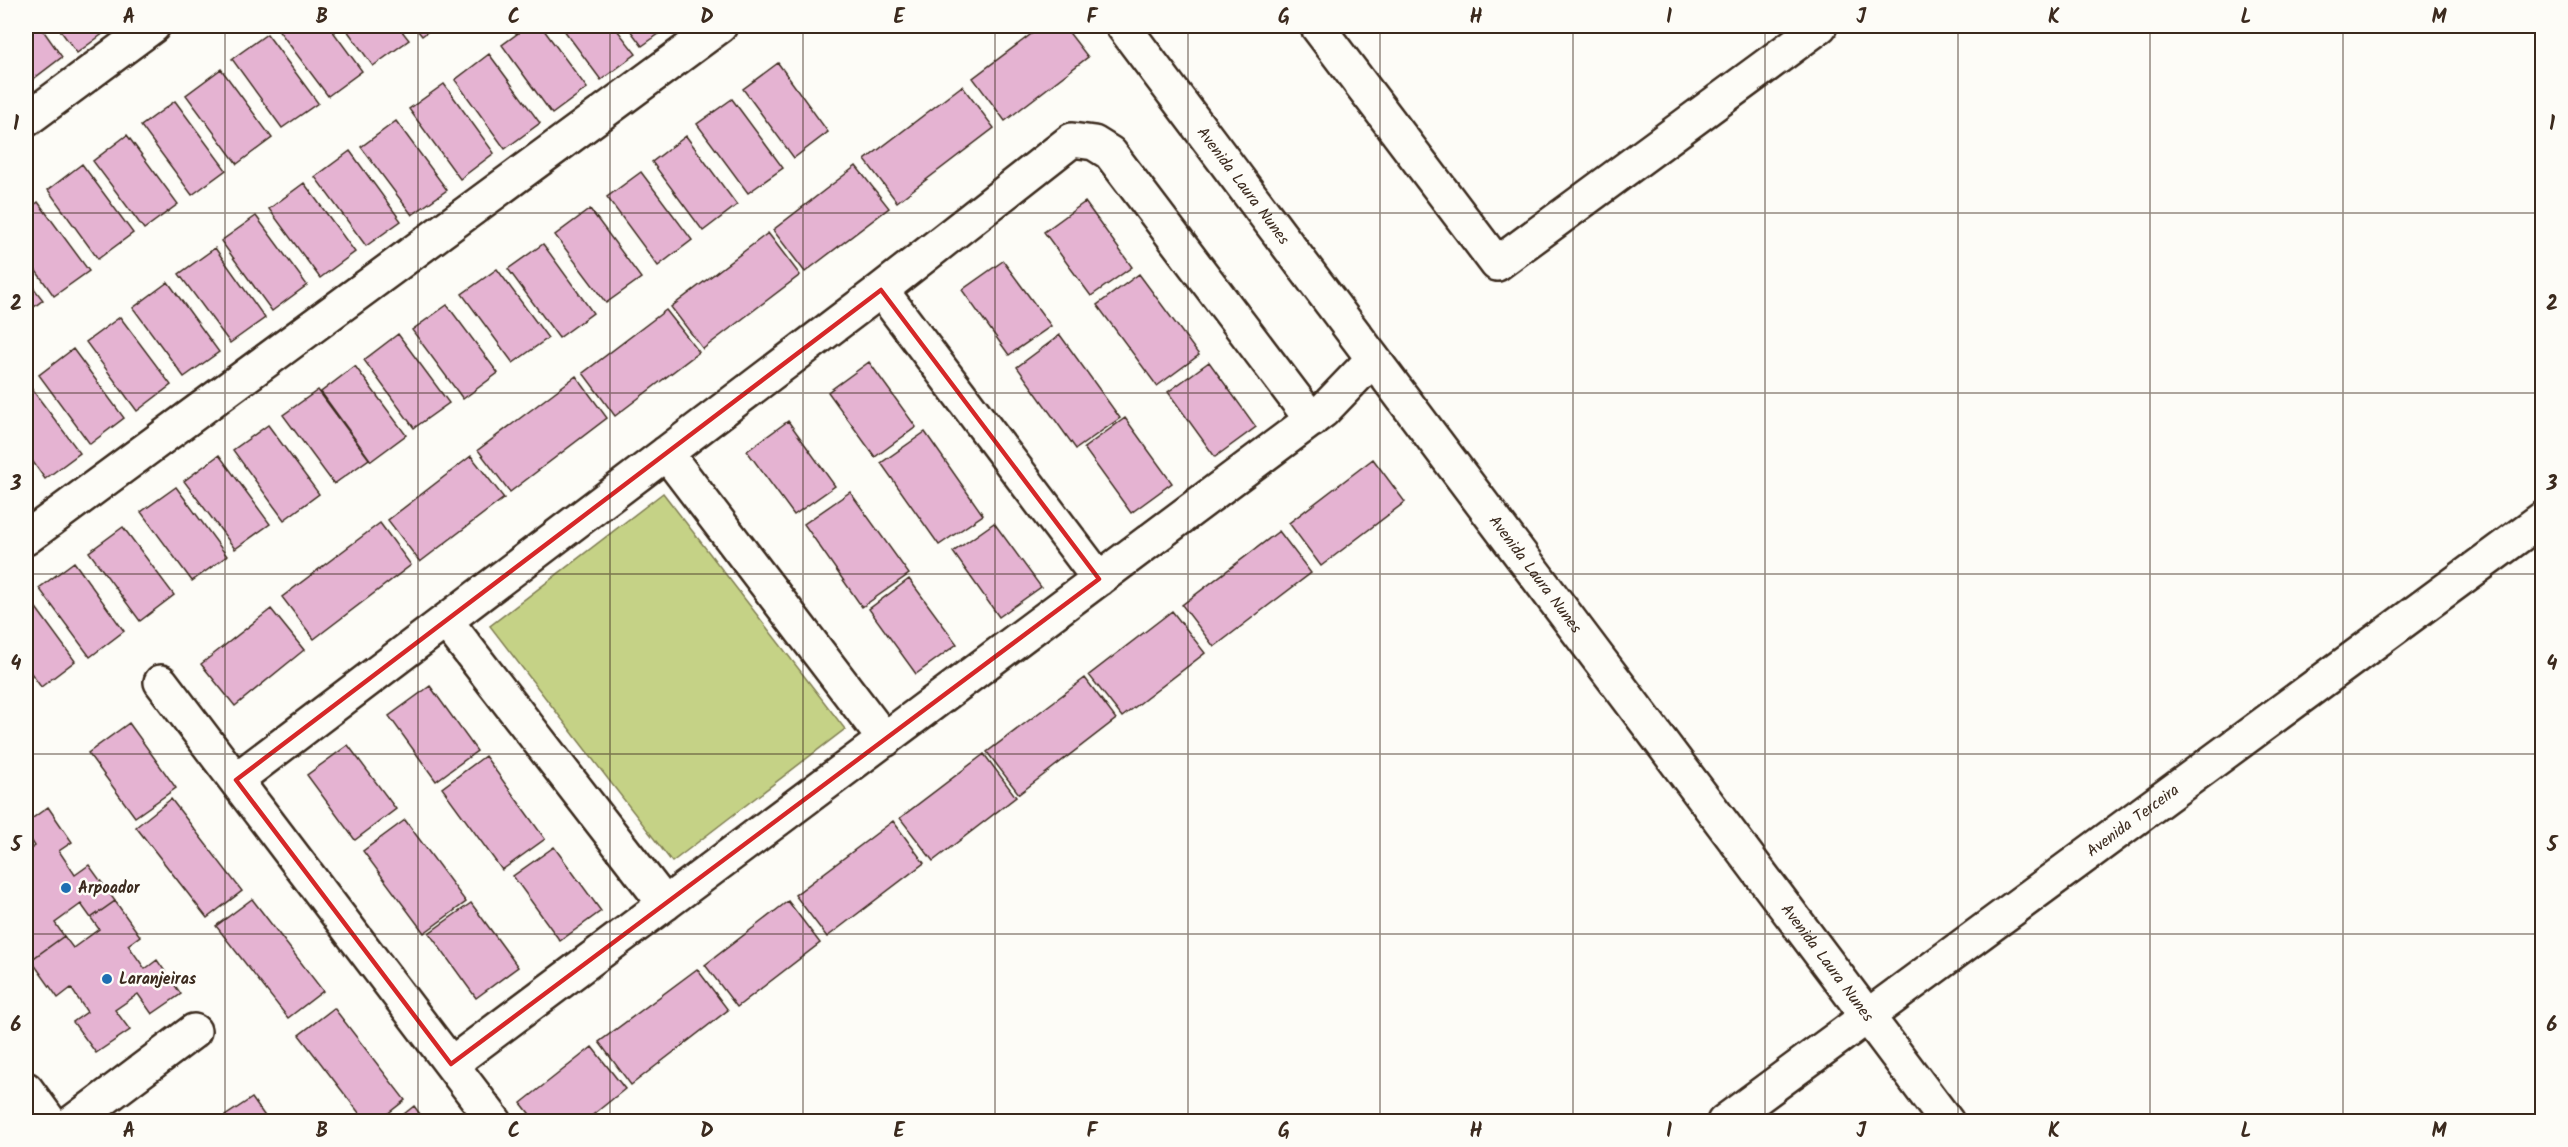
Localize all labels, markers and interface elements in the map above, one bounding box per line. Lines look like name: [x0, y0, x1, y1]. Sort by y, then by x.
text: A: [123, 2, 135, 34]
text: B: [316, 2, 328, 34]
text: C: [508, 2, 520, 34]
text: D: [700, 2, 714, 34]
text: E: [893, 2, 905, 34]
text: F: [1087, 2, 1099, 34]
text: G: [1278, 2, 1290, 34]
text: H: [1469, 2, 1483, 34]
text: I: [1666, 2, 1672, 34]
text: J: [1856, 2, 1867, 34]
text: K: [2048, 2, 2060, 34]
text: L: [2241, 2, 2251, 34]
text: M: [2431, 2, 2447, 34]
text: 1: [13, 109, 19, 141]
text: 1: [2549, 109, 2555, 141]
street label: Avenida Laura Nunes: [1190, 121, 1296, 250]
text: 2: [10, 289, 22, 321]
text: 2: [2546, 289, 2558, 321]
text: 3: [10, 469, 22, 501]
text: 3: [2546, 469, 2558, 501]
street label: Avenida Laura Nunes: [1482, 510, 1588, 639]
text: 4: [11, 649, 22, 681]
text: 4: [2547, 649, 2558, 681]
street label: Avenida Terceira: [2081, 778, 2185, 863]
text: 5: [10, 830, 23, 862]
text: 5: [2546, 830, 2559, 862]
place label: Arpoador: [78, 876, 141, 901]
marker: Arpoador: [59, 881, 73, 895]
street label: Avenida Laura Nunes: [1775, 898, 1880, 1027]
place label: Laranjeiras: [119, 967, 197, 992]
marker: Laranjeiras: [100, 972, 114, 986]
text: 6: [11, 1010, 22, 1042]
text: 6: [2547, 1010, 2558, 1042]
text: A: [123, 1116, 135, 1147]
text: B: [316, 1116, 328, 1147]
text: C: [508, 1116, 520, 1147]
text: D: [700, 1116, 714, 1147]
text: E: [893, 1116, 905, 1147]
text: F: [1087, 1116, 1099, 1147]
text: G: [1278, 1116, 1290, 1147]
text: H: [1469, 1116, 1483, 1147]
text: I: [1666, 1116, 1672, 1147]
text: J: [1856, 1116, 1867, 1147]
text: K: [2048, 1116, 2060, 1147]
text: L: [2241, 1116, 2251, 1147]
text: M: [2431, 1116, 2447, 1147]

